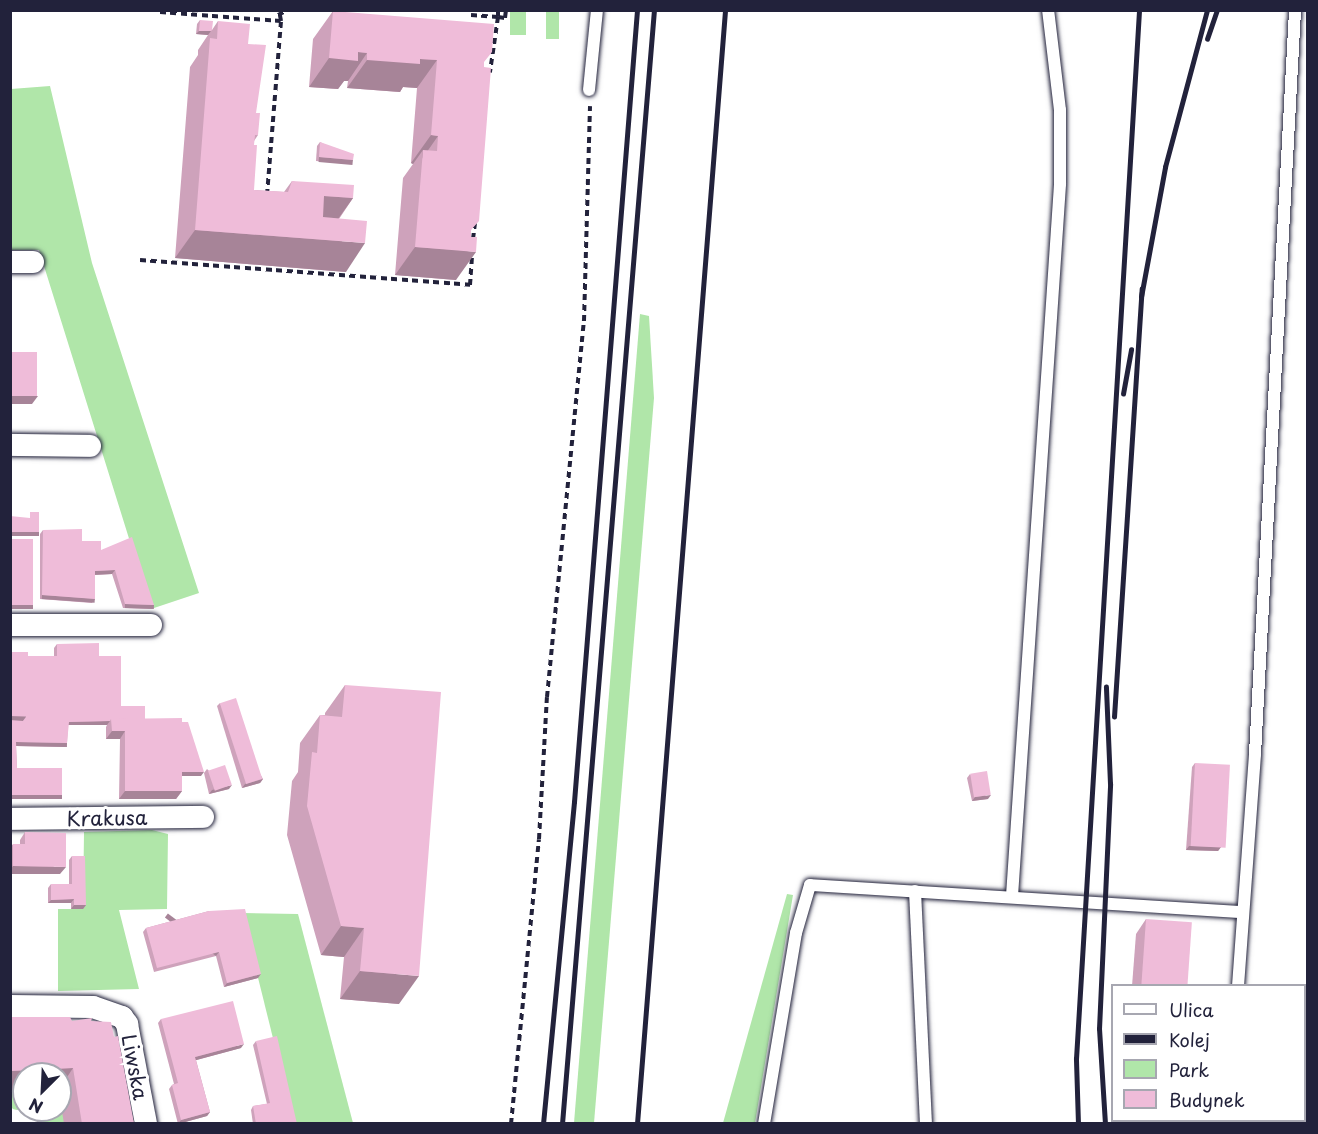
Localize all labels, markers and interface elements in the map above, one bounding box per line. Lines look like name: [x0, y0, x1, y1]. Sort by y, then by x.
street label: Krakusa: [67, 805, 147, 831]
legend: [1111, 984, 1306, 1122]
text: Ulica: [1169, 996, 1214, 1023]
text: Kolej: [1169, 1026, 1210, 1053]
street label: Liwska: [117, 1032, 153, 1102]
text: Park: [1169, 1056, 1209, 1083]
north arrow: [12, 1062, 72, 1122]
text: Budynek: [1169, 1086, 1245, 1113]
text: N: [25, 1093, 46, 1120]

